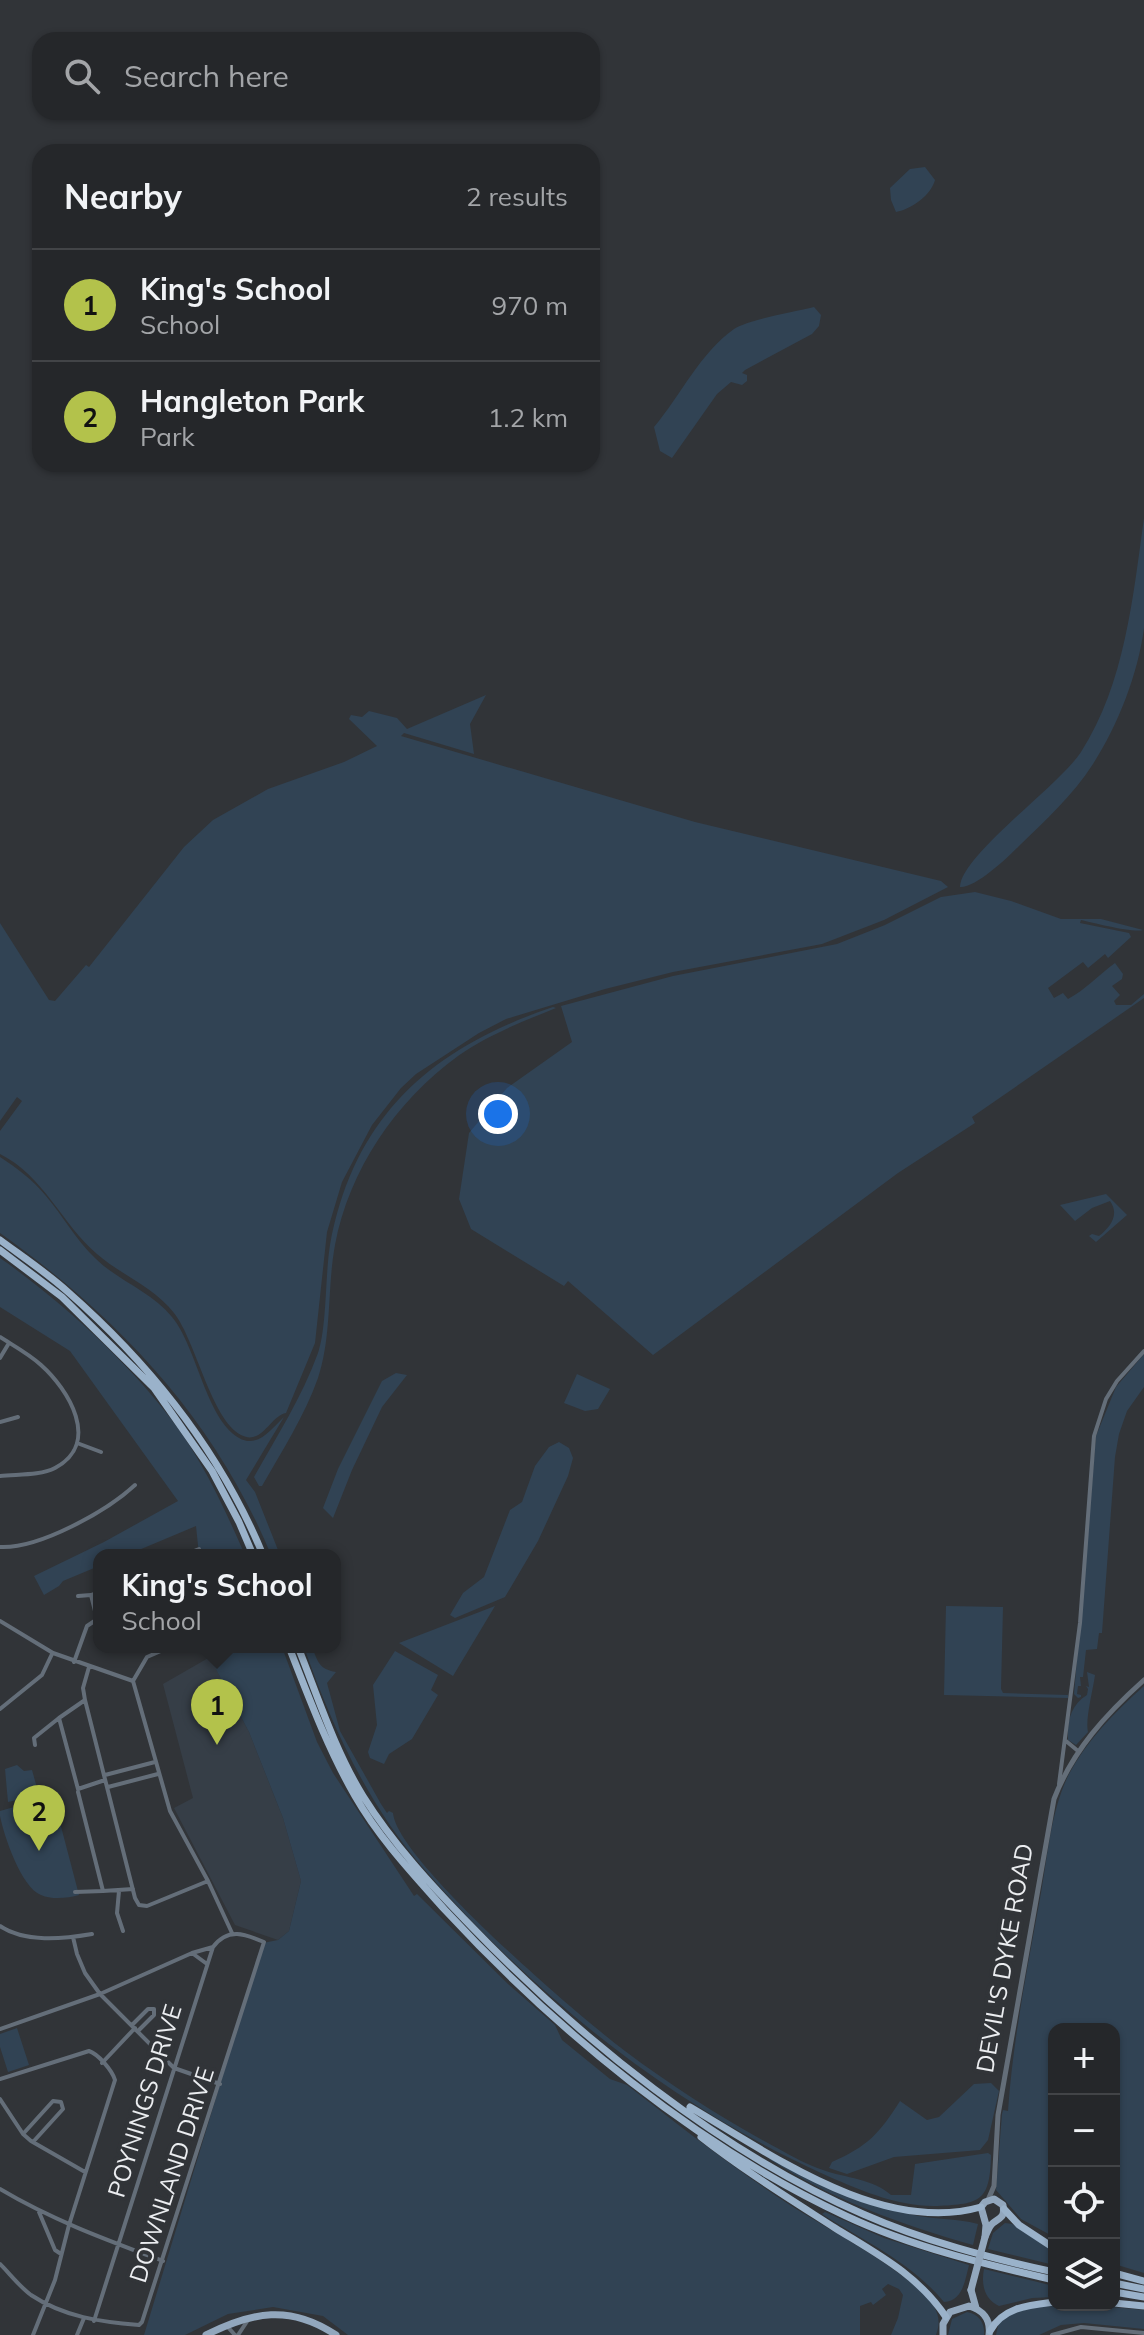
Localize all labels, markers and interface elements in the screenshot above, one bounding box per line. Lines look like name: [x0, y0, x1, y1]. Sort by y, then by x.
search box: [32, 32, 600, 120]
icon: search: [60, 54, 104, 98]
text: Search here: [124, 57, 289, 95]
text: Nearby: [64, 175, 182, 218]
text: 2 results: [466, 180, 568, 213]
text: King's School: [140, 270, 331, 308]
text: 1: [82, 289, 98, 322]
text: 970 m: [492, 289, 568, 322]
text: School: [140, 308, 220, 341]
text: Hangleton Park: [140, 382, 364, 420]
text: 2: [82, 401, 98, 434]
text: 1.2 km: [488, 401, 568, 434]
text: Park: [140, 420, 195, 453]
your location: [478, 1094, 518, 1134]
popup: [93, 1549, 341, 1653]
text: King's School: [121, 1566, 313, 1604]
text: School: [121, 1604, 202, 1637]
pin: 1: [191, 1679, 243, 1745]
pin: 2: [13, 1785, 65, 1851]
street label: DEVIL'S DYKE ROAD: [969, 1841, 1039, 2075]
street label: POYNINGS DRIVE: [100, 2001, 188, 2201]
map controls: [1048, 2023, 1120, 2311]
button: +: [1048, 2023, 1120, 2095]
street label: DOWNLAND DRIVE: [122, 2063, 220, 2286]
button: −: [1048, 2095, 1120, 2167]
button: locate: [1048, 2167, 1120, 2239]
button: layers: [1048, 2239, 1120, 2311]

